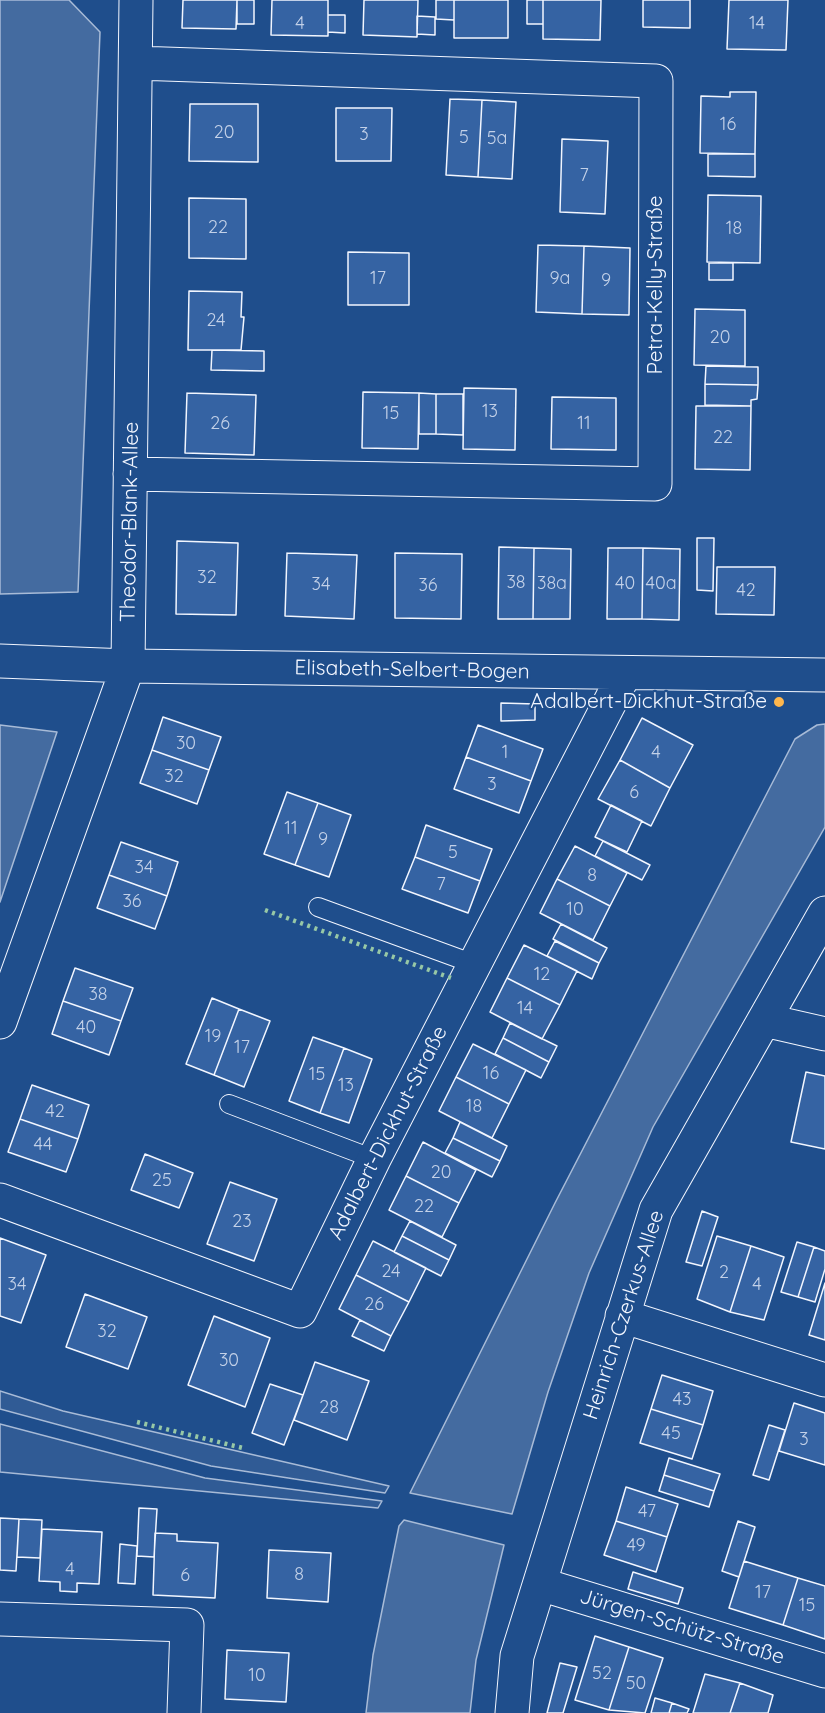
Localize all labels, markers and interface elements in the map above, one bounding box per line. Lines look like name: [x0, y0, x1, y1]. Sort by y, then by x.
house number: 4: [295, 13, 305, 35]
house number: 14: [749, 13, 765, 35]
house number: 16: [720, 114, 736, 136]
house number: 20: [214, 122, 234, 144]
house number: 3: [359, 124, 369, 146]
house number: 5: [459, 127, 469, 149]
house number: 5a: [487, 128, 507, 150]
house number: 7: [579, 165, 589, 187]
street label: Petra-Kelly-Straße: [643, 195, 669, 375]
house number: 22: [208, 217, 228, 239]
house number: 18: [726, 218, 742, 240]
house number: 17: [370, 268, 386, 290]
house number: 9a: [550, 268, 570, 290]
house number: 9: [601, 270, 611, 292]
house number: 24: [206, 310, 226, 332]
house number: 20: [710, 327, 730, 349]
house number: 13: [482, 401, 498, 423]
house number: 15: [383, 403, 399, 425]
house number: 26: [210, 413, 230, 435]
house number: 11: [577, 413, 591, 435]
street label: Theodor-Blank-Allee: [116, 422, 144, 622]
house number: 22: [713, 427, 733, 449]
house number: 32: [197, 567, 217, 589]
house number: 38: [506, 572, 526, 594]
house number: 38a: [537, 573, 567, 595]
house number: 40: [615, 573, 635, 595]
house number: 40a: [645, 573, 677, 595]
house number: 34: [312, 574, 330, 596]
house number: 36: [418, 575, 438, 597]
house number: 42: [736, 580, 756, 602]
street label: Elisabeth-Selbert-Bogen: [294, 655, 530, 685]
place label: Adalbert-Dickhut-Straße: [530, 689, 767, 715]
marker: Adalbert-Dickhut-Straße: [772, 695, 786, 709]
house number: 30: [176, 733, 196, 755]
house number: 1: [502, 742, 508, 764]
house number: 4: [651, 742, 661, 764]
house number: 32: [164, 766, 184, 788]
house number: 3: [487, 774, 497, 796]
house number: 6: [629, 782, 639, 804]
house number: 11: [284, 818, 298, 840]
house number: 9: [318, 829, 328, 851]
house number: 5: [448, 842, 458, 864]
house number: 34: [135, 857, 153, 879]
house number: 8: [587, 865, 597, 887]
house number: 7: [436, 874, 446, 896]
house number: 36: [122, 891, 142, 913]
house number: 10: [566, 899, 584, 921]
house number: 12: [534, 964, 550, 986]
house number: 38: [88, 984, 108, 1006]
house number: 14: [517, 998, 533, 1020]
house number: 40: [76, 1017, 96, 1039]
street label: Adalbert-Dickhut-Straße: [323, 1022, 453, 1244]
house number: 19: [205, 1026, 221, 1048]
house number: 17: [234, 1037, 250, 1059]
house number: 16: [483, 1063, 499, 1085]
house number: 15: [309, 1064, 325, 1086]
house number: 13: [338, 1075, 354, 1097]
house number: 18: [466, 1096, 482, 1118]
house number: 42: [45, 1101, 65, 1123]
house number: 44: [34, 1134, 52, 1156]
house number: 20: [431, 1162, 451, 1184]
house number: 25: [152, 1170, 172, 1192]
house number: 22: [414, 1196, 434, 1218]
street label: Heinrich-Czerkus-Allee: [578, 1207, 670, 1423]
house number: 23: [232, 1211, 252, 1233]
house number: 24: [381, 1261, 401, 1283]
house number: 2: [719, 1262, 729, 1284]
house number: 34: [8, 1274, 26, 1296]
house number: 4: [752, 1274, 762, 1296]
house number: 26: [364, 1294, 384, 1316]
house number: 32: [97, 1321, 117, 1343]
house number: 30: [219, 1350, 239, 1372]
house number: 43: [673, 1389, 691, 1411]
house number: 28: [319, 1397, 339, 1419]
house number: 45: [661, 1423, 681, 1445]
house number: 3: [799, 1429, 809, 1451]
house number: 47: [638, 1501, 656, 1523]
house number: 49: [626, 1535, 646, 1557]
house number: 4: [65, 1559, 75, 1581]
house number: 8: [294, 1564, 304, 1586]
house number: 6: [180, 1565, 190, 1587]
house number: 17: [755, 1582, 771, 1604]
street label: Jürgen-Schütz-Straße: [577, 1584, 787, 1670]
house number: 15: [799, 1595, 815, 1617]
house number: 52: [592, 1663, 612, 1685]
house number: 10: [248, 1665, 266, 1687]
house number: 50: [626, 1673, 646, 1695]

